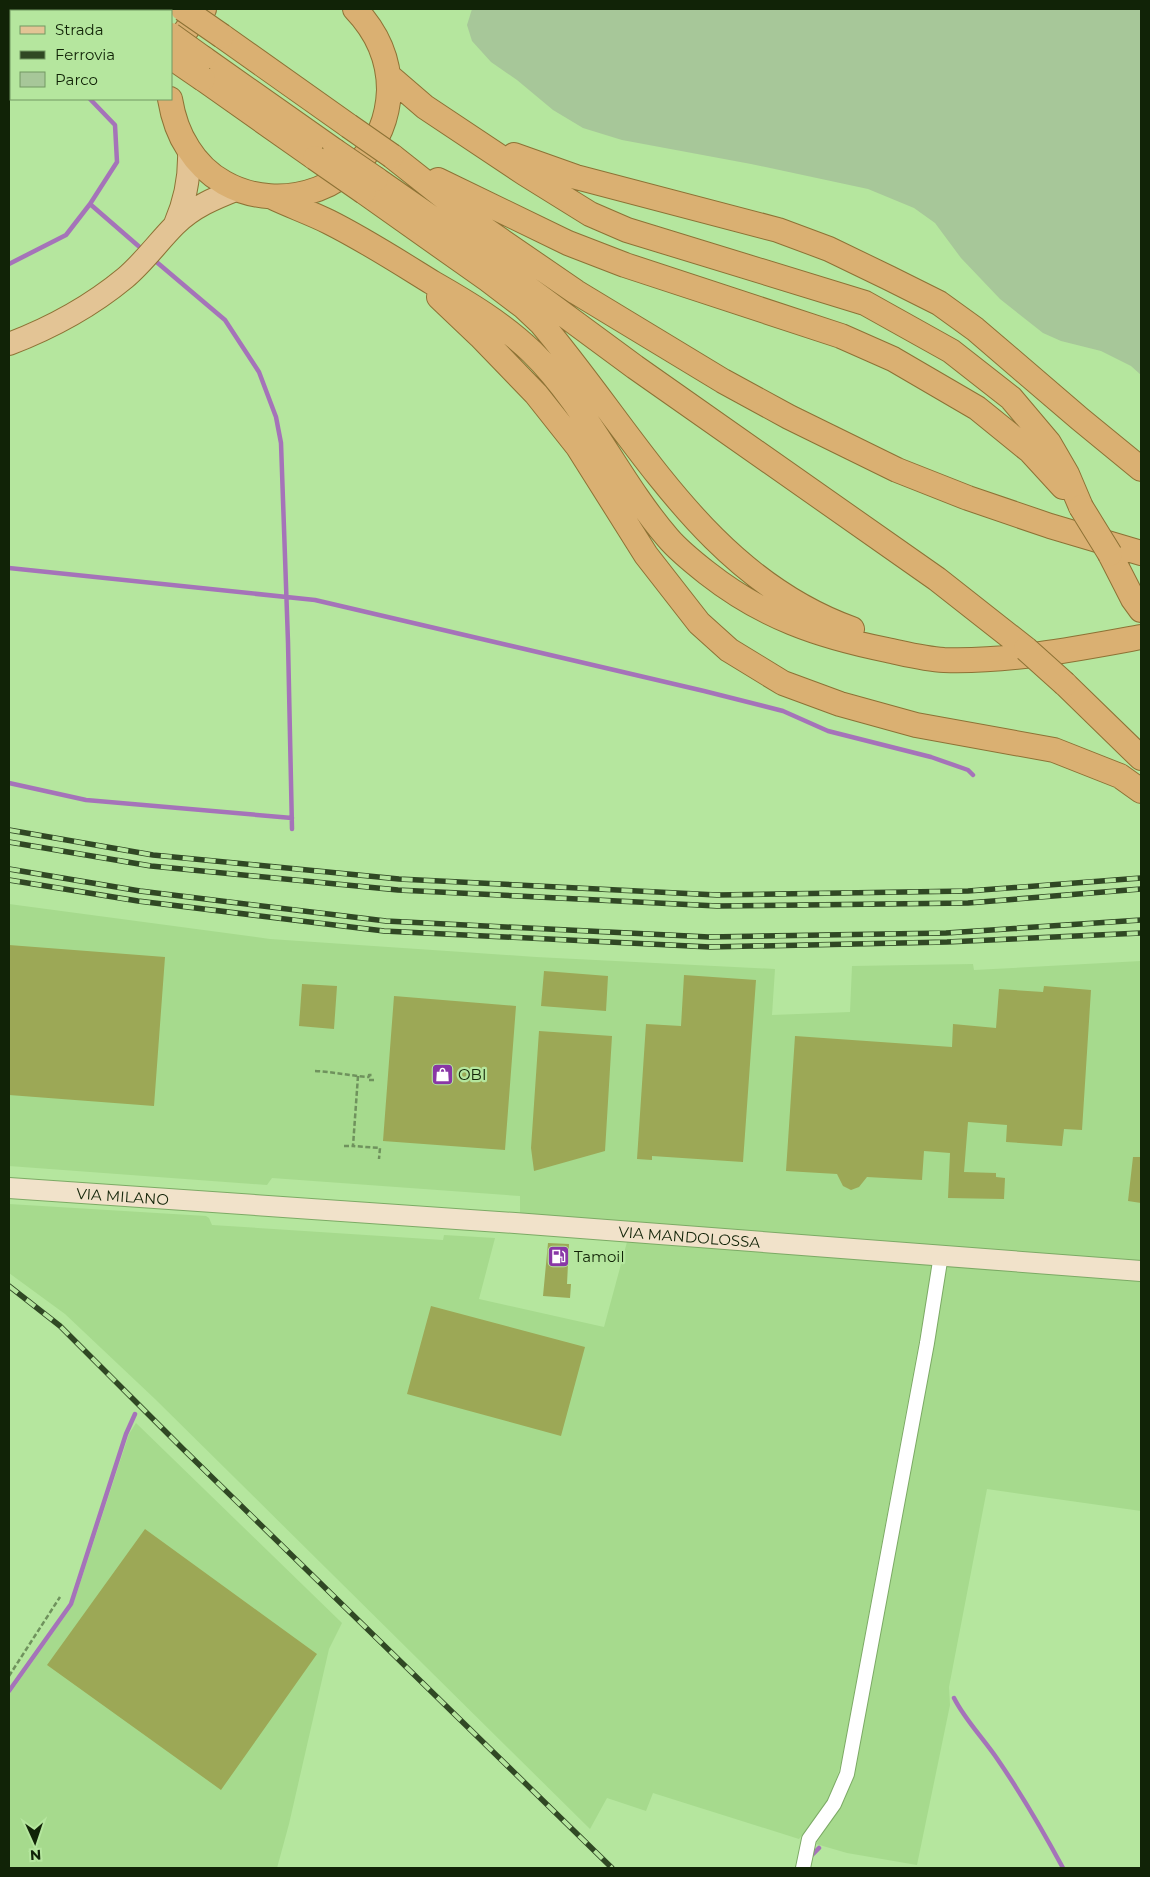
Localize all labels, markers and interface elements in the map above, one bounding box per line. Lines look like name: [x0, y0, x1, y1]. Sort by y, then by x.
legend: [10, 10, 172, 100]
text: Strada: [55, 20, 104, 39]
text: Ferrovia: [55, 45, 115, 64]
text: Parco: [55, 70, 98, 89]
shop icon: OBI: [430, 1062, 454, 1086]
place label: OBI: [458, 1065, 486, 1084]
street label: VIA MILANO: [76, 1183, 170, 1209]
street label: VIA MANDOLOSSA: [618, 1221, 761, 1251]
fuel station icon: Tamoil: [546, 1244, 570, 1268]
place label: Tamoil: [574, 1247, 624, 1266]
north arrow: [10, 1817, 60, 1867]
text: N: [30, 1846, 42, 1864]

